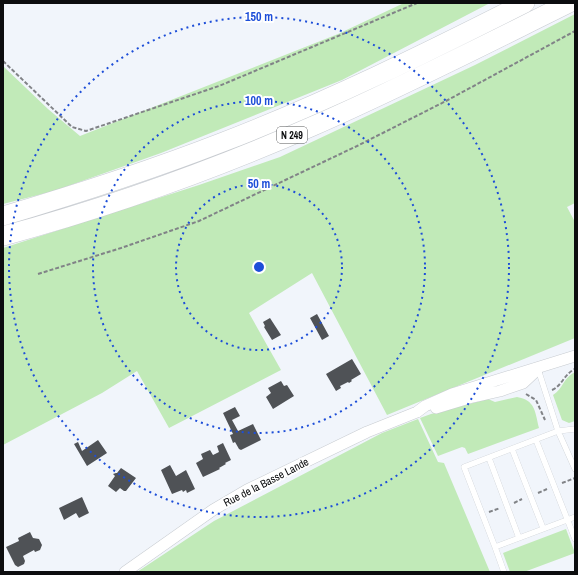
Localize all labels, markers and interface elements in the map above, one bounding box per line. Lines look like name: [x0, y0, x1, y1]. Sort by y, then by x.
text: 150 m: [245, 9, 273, 25]
text: 100 m: [245, 93, 273, 109]
road number: N 249: [277, 127, 307, 143]
text: 50 m: [248, 176, 270, 192]
centre of rings: [252, 260, 266, 274]
street label: Rue de la Basse Lande: [221, 454, 311, 510]

